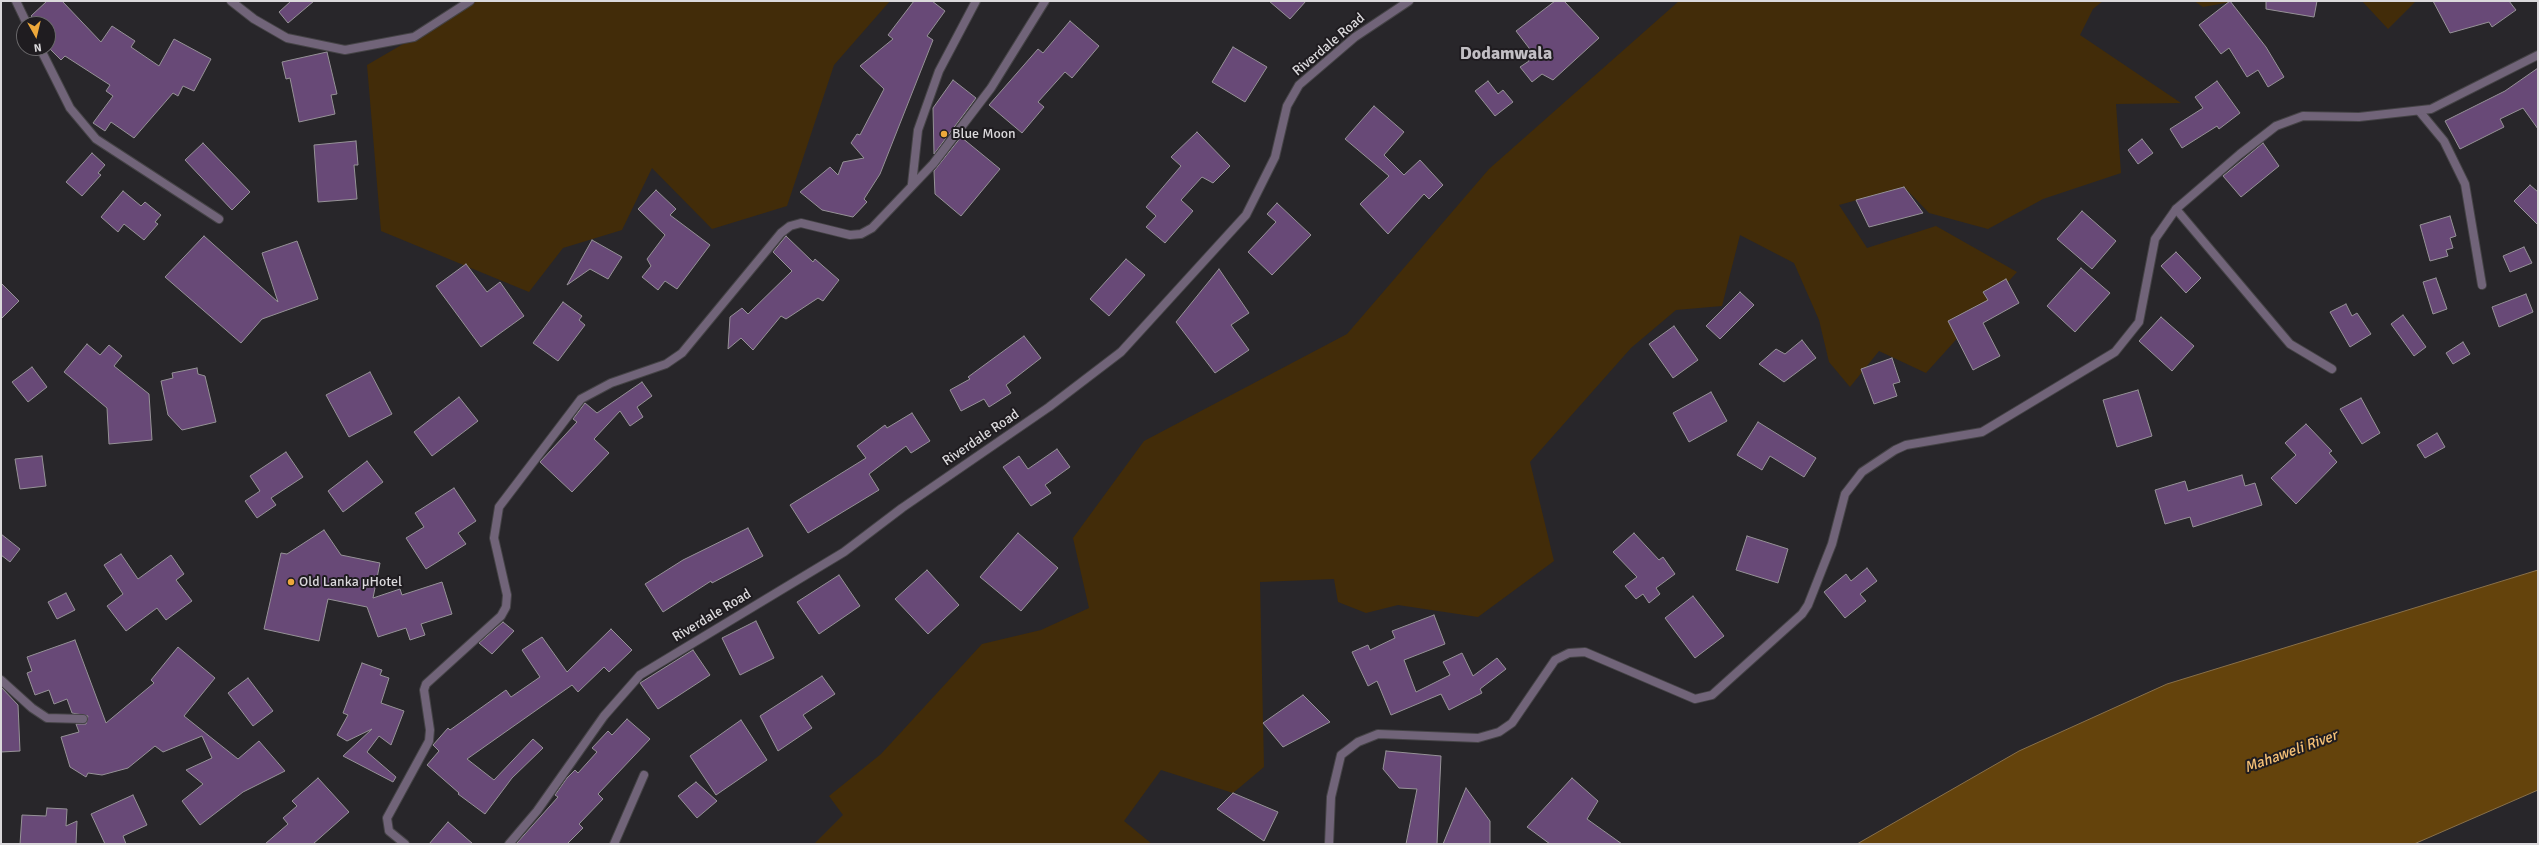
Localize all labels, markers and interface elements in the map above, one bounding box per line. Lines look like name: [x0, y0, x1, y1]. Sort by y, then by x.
street label: Riverdale Road: [1290, 10, 1368, 80]
north arrow: [16, 16, 56, 56]
text: N: [33, 40, 42, 54]
district label: Dodamwala: [1460, 43, 1552, 65]
place label: Blue Moon: [952, 126, 1016, 142]
marker: Blue Moon: [939, 129, 949, 139]
street label: Riverdale Road: [939, 406, 1023, 470]
place label: Old Lanka µHotel: [299, 574, 402, 590]
marker: Old Lanka µHotel: [286, 577, 296, 587]
street label: Riverdale Road: [670, 586, 754, 646]
water label: Mahaweli River: [2242, 727, 2340, 777]

